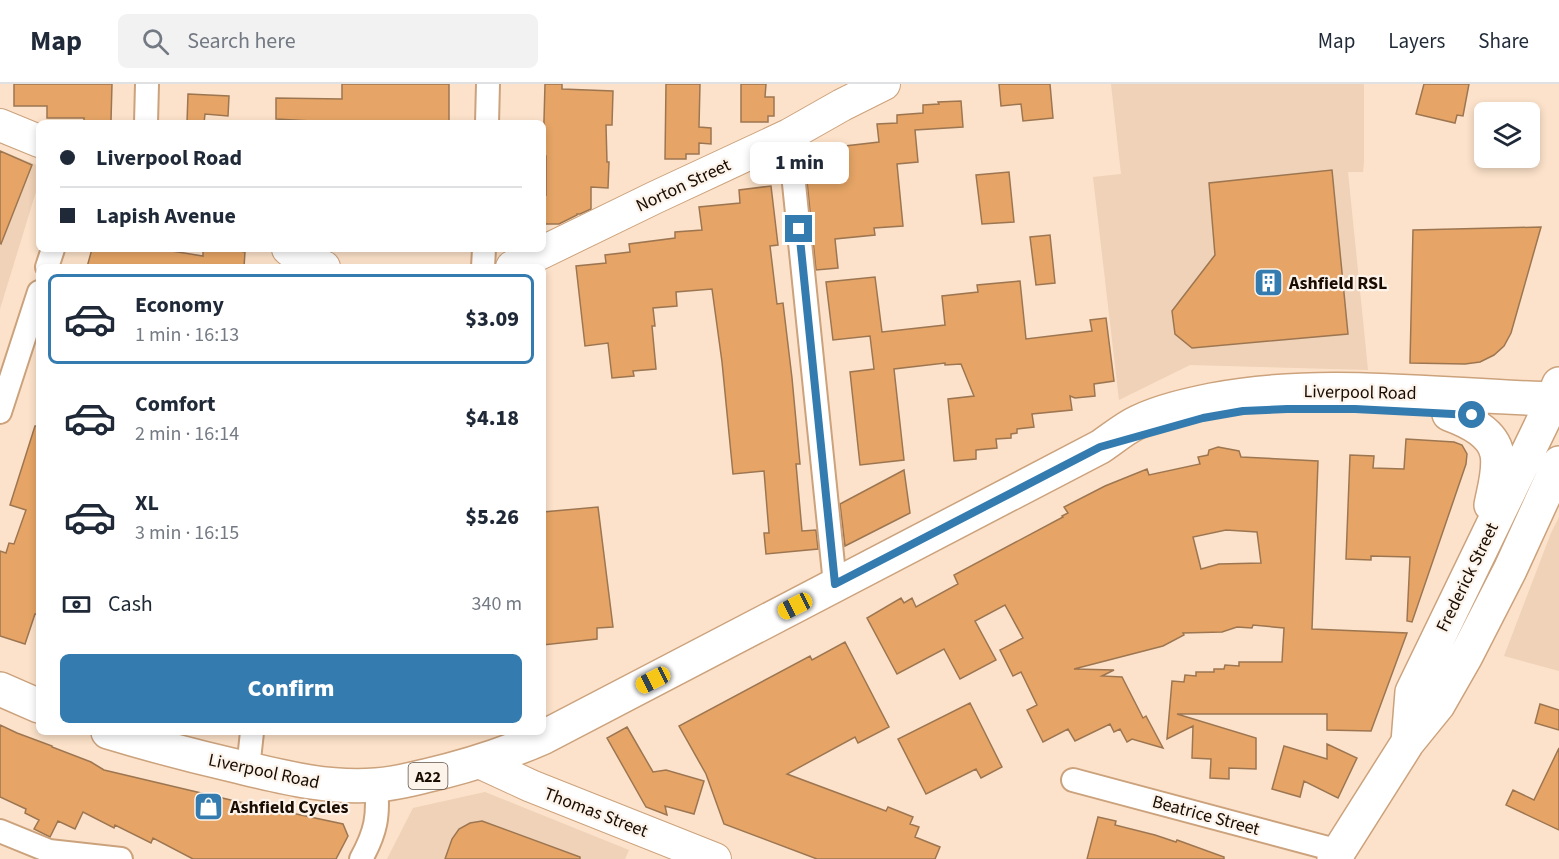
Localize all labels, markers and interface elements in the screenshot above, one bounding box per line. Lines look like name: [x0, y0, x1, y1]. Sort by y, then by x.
search box: [118, 14, 538, 68]
text: Map: [30, 21, 82, 61]
icon: search: [139, 25, 172, 58]
text: Search here: [187, 25, 296, 57]
text: Map: [1318, 26, 1355, 56]
text: Layers: [1388, 26, 1445, 56]
text: Share: [1478, 26, 1529, 56]
map controls: [1474, 102, 1540, 168]
button: layers: [1474, 102, 1540, 168]
text: Liverpool Road: [96, 142, 242, 174]
callout: 1 min: [750, 142, 848, 184]
text: 1 min: [775, 149, 824, 177]
street label: Norton Street: [632, 153, 735, 218]
text: Lapish Avenue: [96, 200, 236, 232]
route end: [785, 215, 812, 242]
building icon: Ashfield RSL: [1252, 267, 1284, 299]
place label: Ashfield RSL: [1288, 271, 1387, 296]
text: Economy: [135, 289, 224, 321]
icon: car: [63, 292, 117, 346]
text: $3.09: [465, 303, 519, 335]
text: 1 min · 16:13: [135, 321, 239, 349]
street label: Liverpool Road: [1303, 379, 1417, 406]
text: Comfort: [135, 388, 216, 420]
icon: car: [63, 391, 117, 445]
route start: [1458, 401, 1485, 428]
text: $4.18: [465, 402, 519, 434]
text: 2 min · 16:14: [135, 420, 239, 448]
text: XL: [135, 487, 159, 519]
icon: car: [63, 490, 117, 544]
text: $5.26: [465, 501, 519, 533]
street label: Frederick Street: [1430, 518, 1505, 636]
text: 3 min · 16:15: [135, 519, 239, 547]
icon: cash: [60, 588, 93, 621]
text: Cash: [108, 588, 153, 620]
text: 340 m: [472, 590, 522, 618]
car: [775, 590, 815, 622]
button: Confirm: [60, 654, 522, 723]
car: [633, 664, 673, 696]
street label: Liverpool Road: [206, 748, 322, 795]
road number: A22: [408, 763, 448, 789]
street label: Thomas Street: [540, 781, 651, 844]
street label: Beatrice Street: [1149, 789, 1262, 842]
shop icon: Ashfield Cycles: [193, 791, 225, 823]
place label: Ashfield Cycles: [229, 795, 349, 820]

